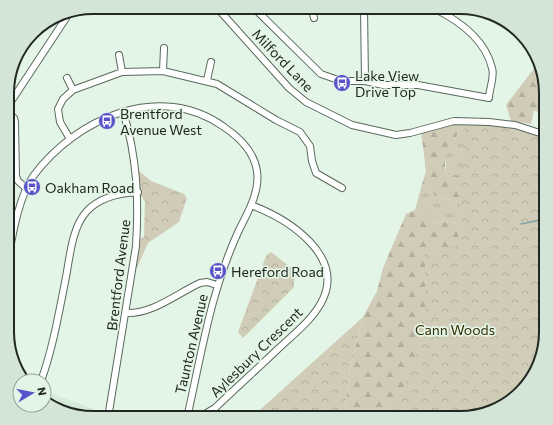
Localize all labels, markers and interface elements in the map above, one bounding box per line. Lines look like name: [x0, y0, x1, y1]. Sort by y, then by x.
street label: Milford Lane: [249, 25, 317, 95]
place label: Lake View Drive Top: [355, 67, 419, 100]
bus stop icon: Lake View Drive Top: [332, 73, 352, 93]
place label: Brentford Avenue West: [120, 105, 202, 138]
bus stop icon: Brentford Avenue West: [97, 111, 117, 131]
bus stop icon: Oakham Road: [22, 177, 42, 197]
place label: Oakham Road: [45, 179, 134, 196]
street label: Brentford Avenue: [103, 218, 133, 332]
bus stop icon: Hereford Road: [208, 261, 228, 281]
place label: Hereford Road: [231, 263, 324, 280]
street label: Taunton Avenue: [171, 292, 211, 396]
street label: Aylesbury Crescent: [206, 303, 306, 401]
park label: Cann Woods: [415, 321, 495, 338]
north arrow: [12, 373, 52, 413]
text: N: [35, 386, 49, 396]

